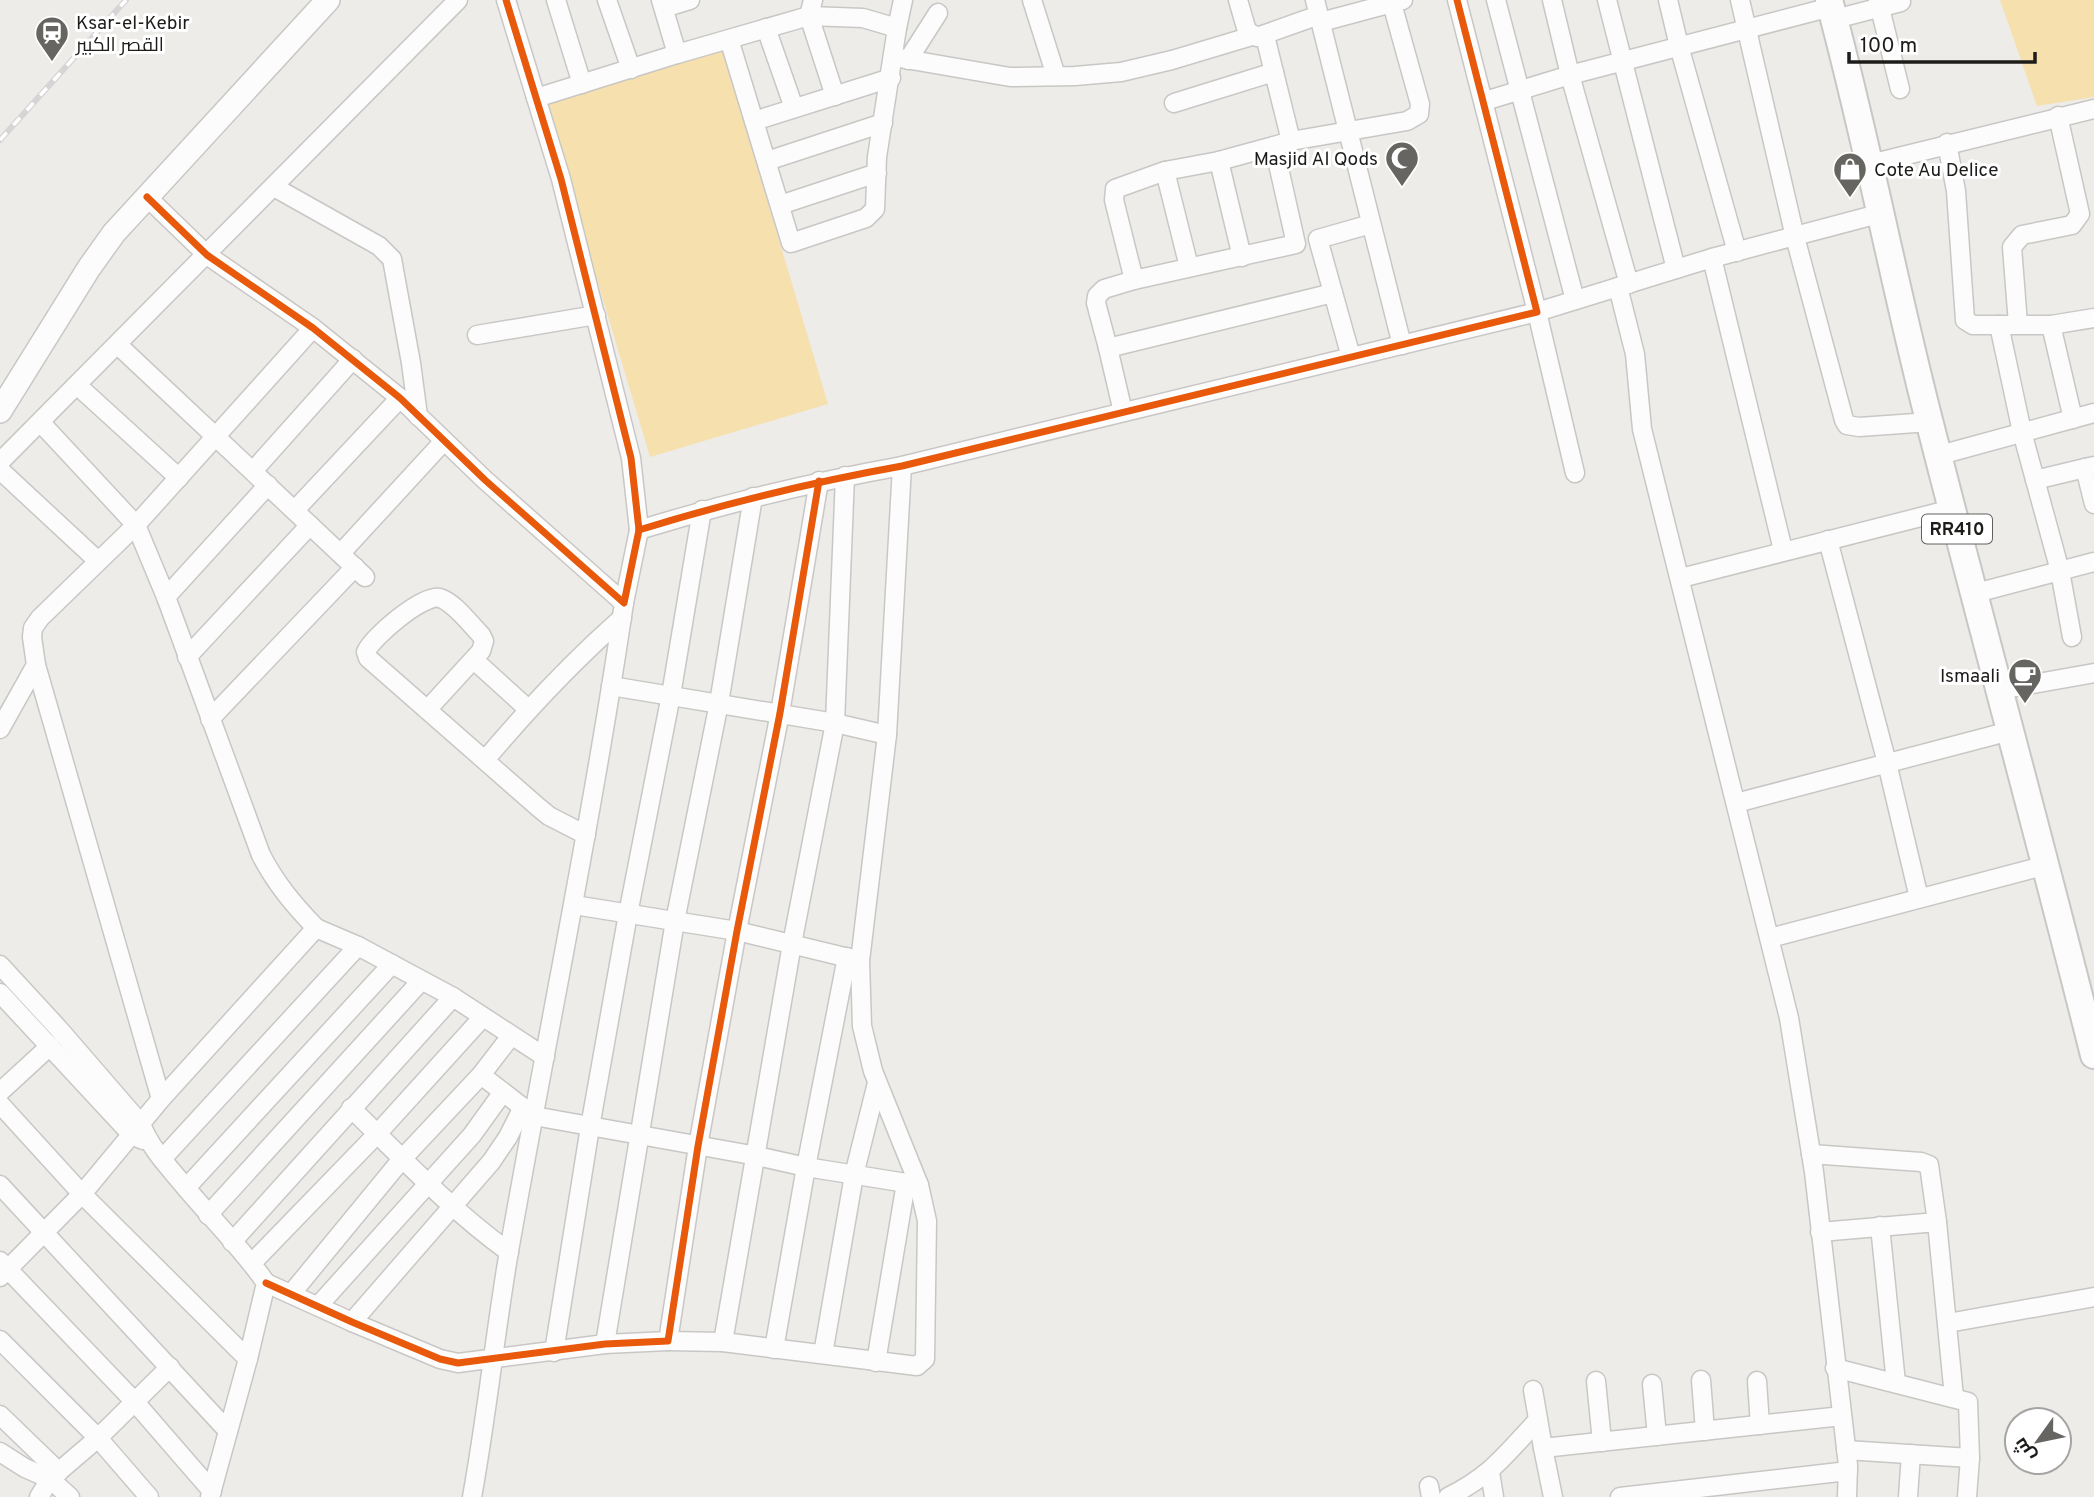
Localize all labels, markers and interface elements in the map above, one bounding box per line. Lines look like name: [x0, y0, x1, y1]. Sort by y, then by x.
place label: Ksar-el-Kebir القصر الكبير: [75, 12, 190, 58]
station icon: Ksar-el-Kebir القصر الكبير: [33, 14, 71, 63]
scale bar: [1849, 21, 2035, 65]
text: 100 m: [1860, 33, 1917, 60]
mosque icon: Masjid Al Qods: [1383, 139, 1421, 188]
place label: Masjid Al Qods: [1254, 148, 1378, 172]
shop icon: Cote Au Delice: [1831, 150, 1869, 199]
place label: Cote Au Delice: [1874, 159, 1998, 183]
road number: RR410: [1922, 514, 1992, 544]
cafe icon: Ismaali: [2006, 656, 2044, 705]
place label: Ismaali: [1940, 665, 2000, 689]
north arrow: [2003, 1406, 2073, 1476]
text: ش: [2009, 1432, 2042, 1466]

